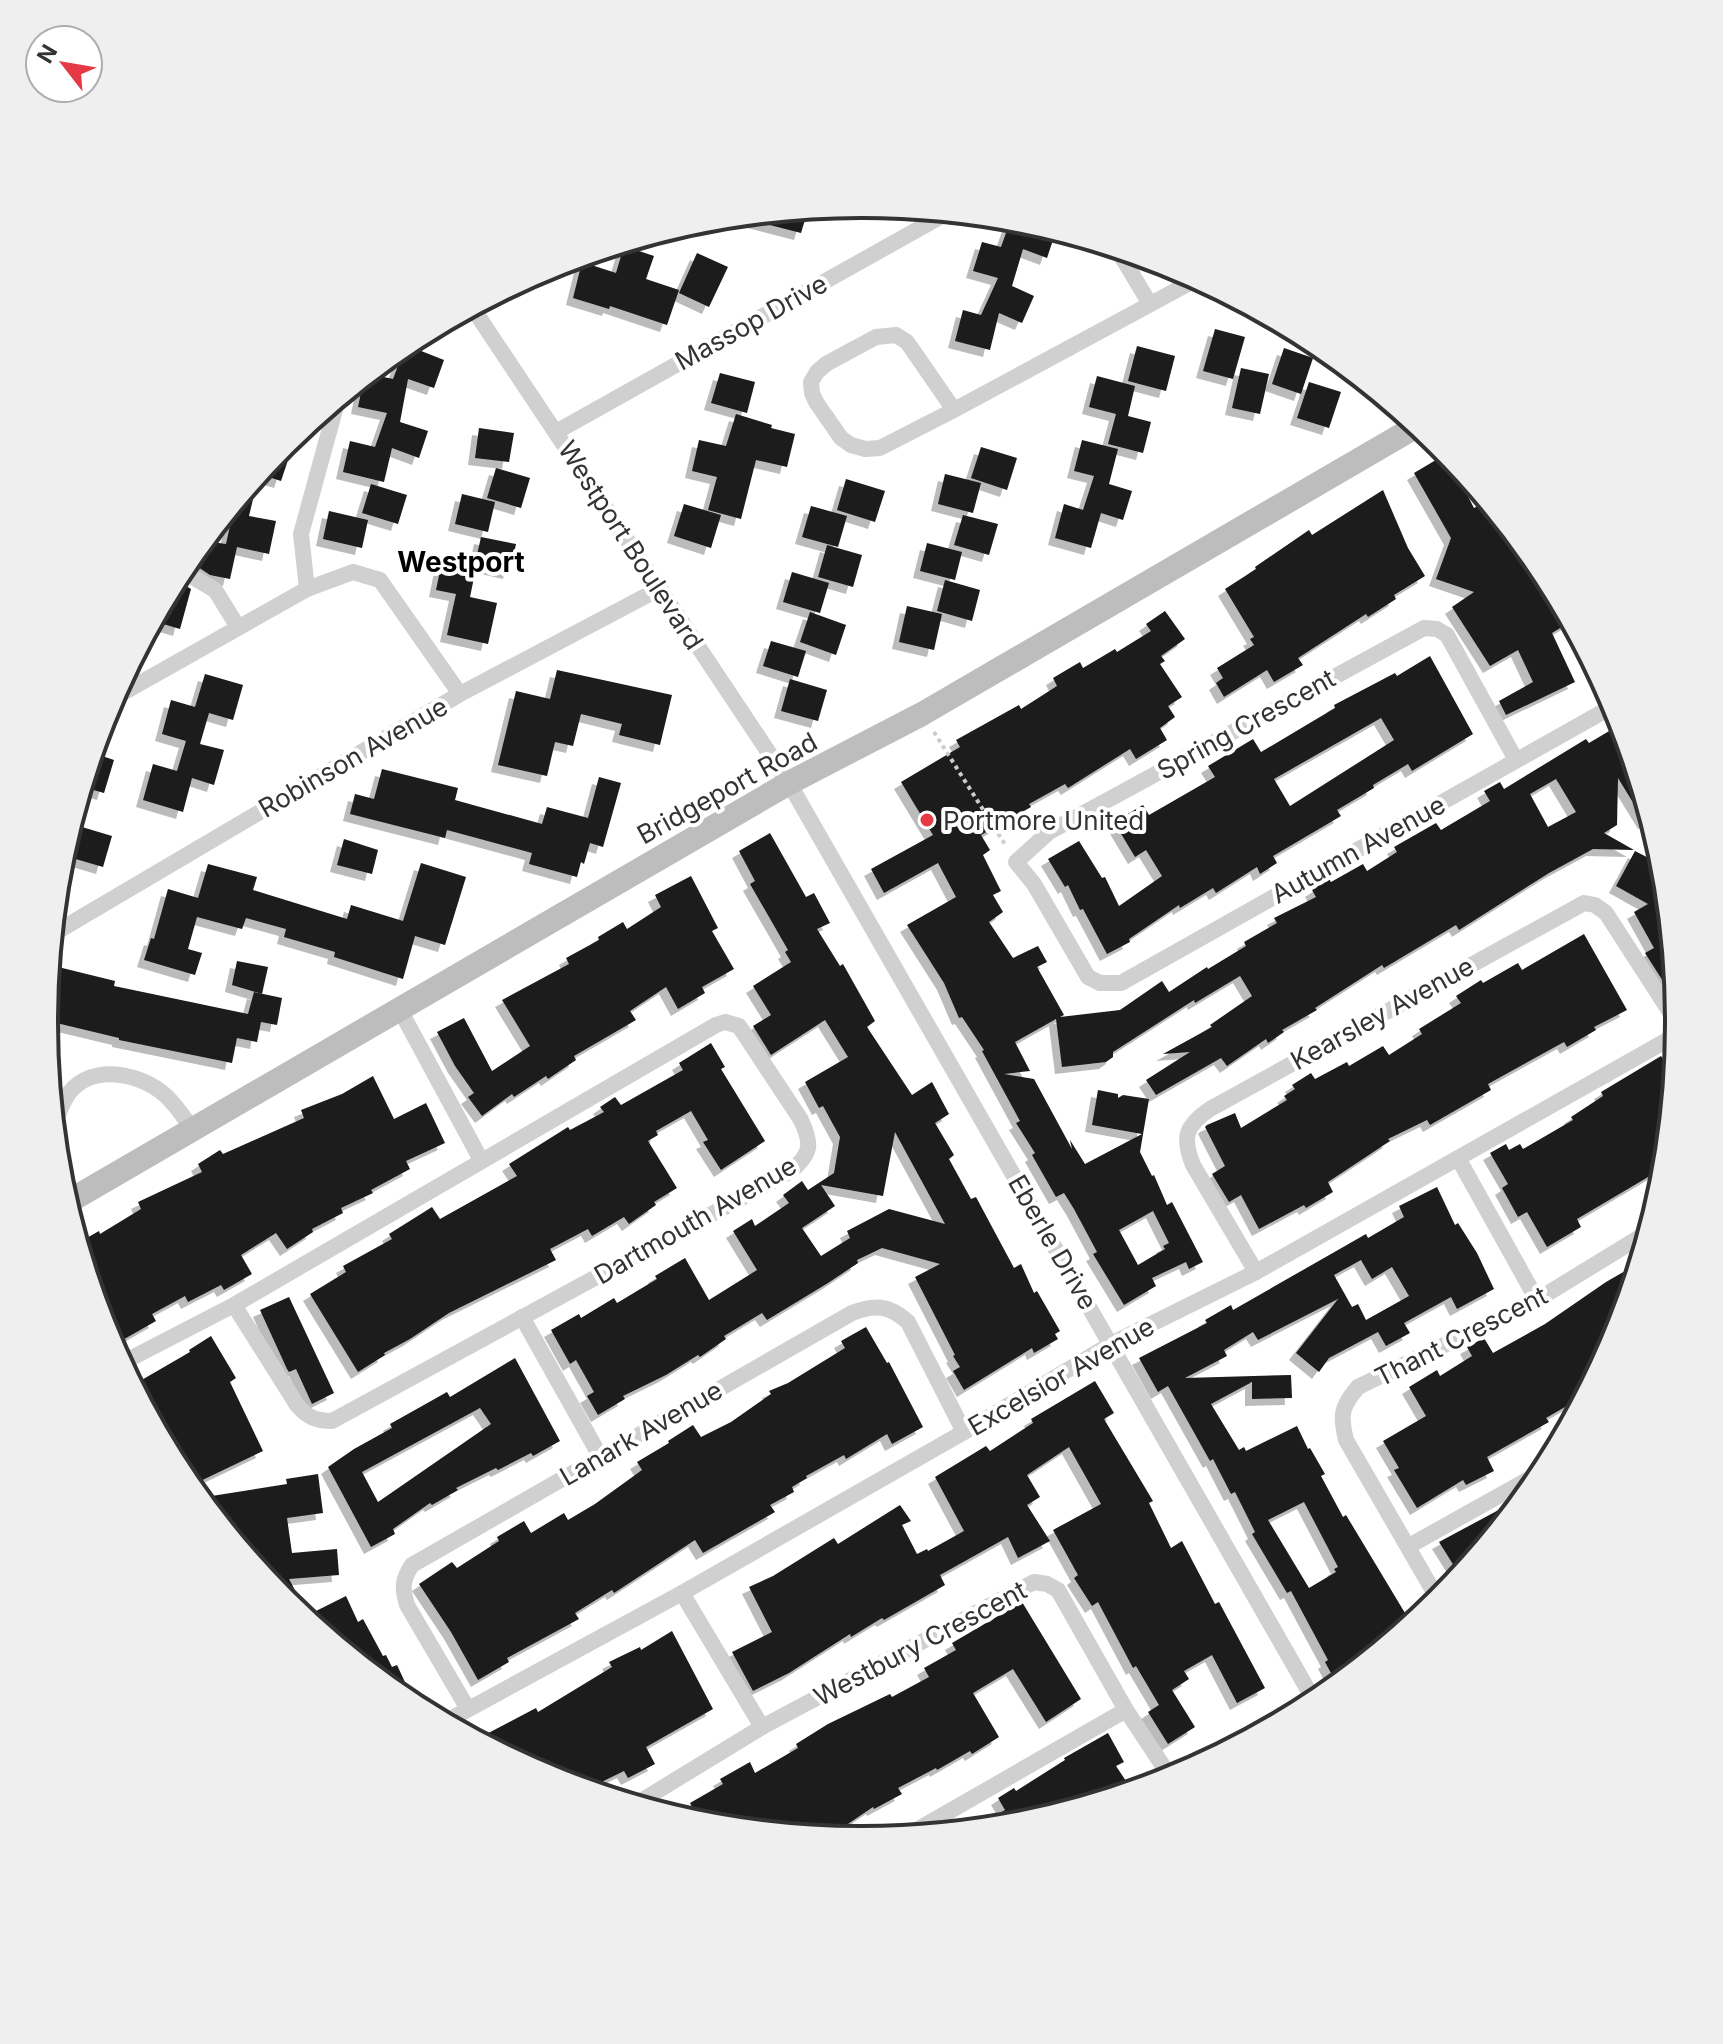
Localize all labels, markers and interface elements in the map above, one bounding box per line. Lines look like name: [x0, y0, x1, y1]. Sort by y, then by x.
north arrow: [24, 24, 104, 104]
text: N: [31, 40, 62, 68]
street label: Massop Drive: [670, 268, 832, 376]
street label: Westport Boulevard: [552, 435, 710, 655]
district label: Westport: [397, 545, 525, 579]
street label: Spring Crescent: [1152, 662, 1340, 786]
street label: Robinson Avenue: [253, 690, 453, 824]
street label: Bridgeport Road: [632, 726, 822, 850]
street label: Autumn Avenue: [1266, 788, 1450, 910]
place label: Portmore United: [943, 805, 1144, 836]
marker: Portmore United: [918, 811, 936, 829]
street label: Kearsley Avenue: [1285, 950, 1479, 1076]
street label: Dartmouth Avenue: [588, 1149, 802, 1291]
street label: Eberle Drive: [1002, 1169, 1104, 1315]
street label: Thant Crescent: [1370, 1279, 1552, 1393]
street label: Excelsior Avenue: [962, 1310, 1160, 1442]
street label: Lanark Avenue: [554, 1374, 728, 1492]
street label: Westbury Crescent: [808, 1574, 1032, 1712]

